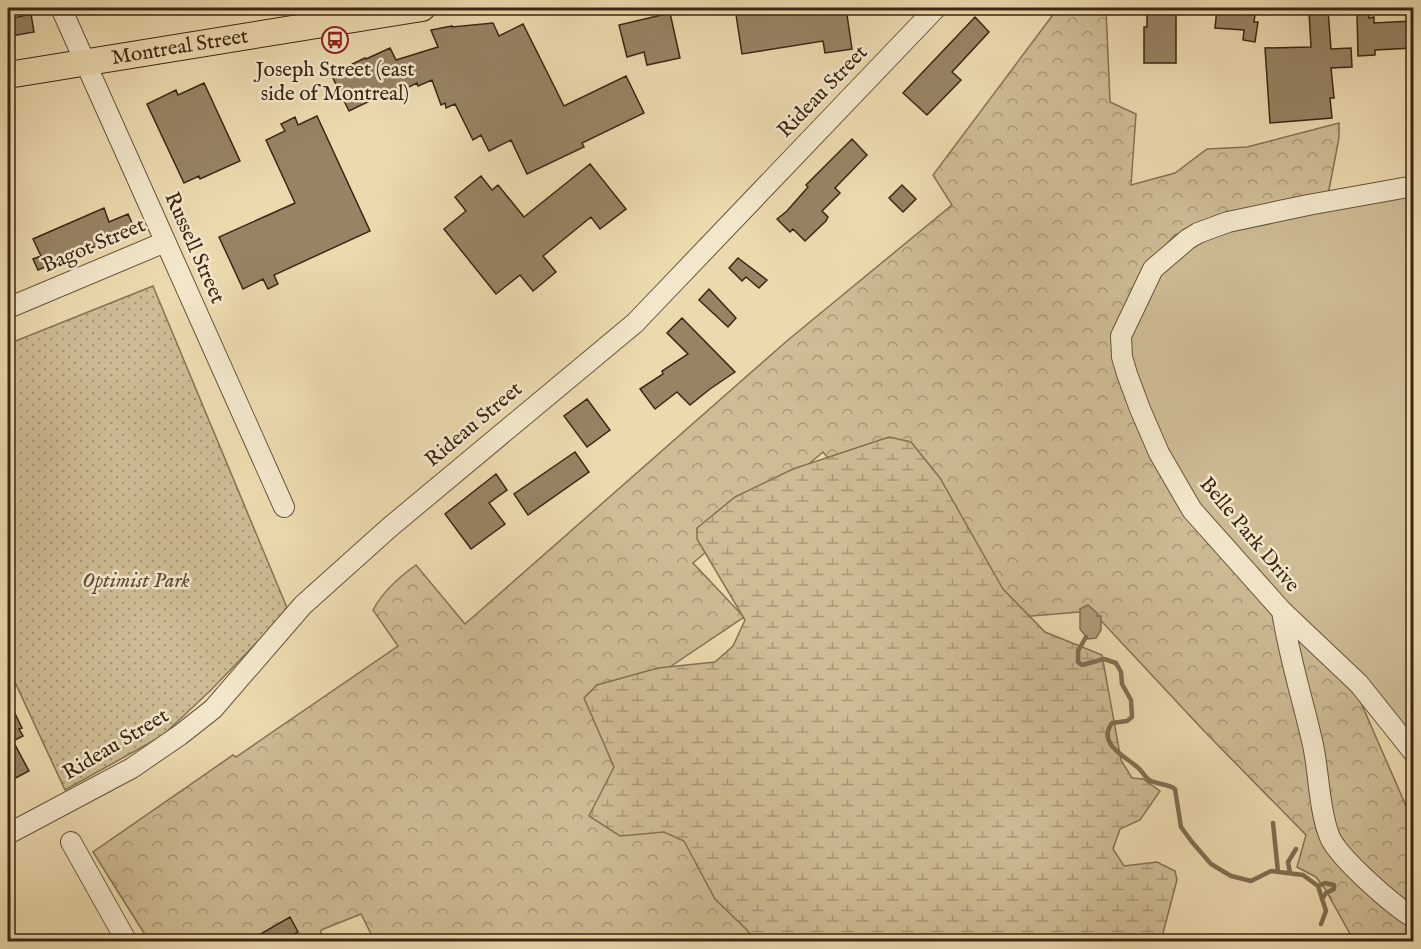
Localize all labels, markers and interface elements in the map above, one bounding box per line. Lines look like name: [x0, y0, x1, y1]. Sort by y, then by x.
street label: Montreal Street: [109, 23, 250, 72]
bus stop icon: Joseph Street (east side of Montreal): [320, 25, 350, 55]
street label: Rideau Street: [772, 40, 874, 144]
place label: Joseph Street (east side of Montreal): [254, 57, 414, 108]
street label: Russell Street: [157, 188, 231, 308]
street label: Bagot Street: [38, 212, 150, 280]
street label: Rideau Street: [420, 376, 528, 474]
street label: Belle Park Drive: [1193, 472, 1305, 599]
park label: Optimist Park: [82, 568, 190, 595]
street label: Rideau Street: [58, 703, 174, 787]

